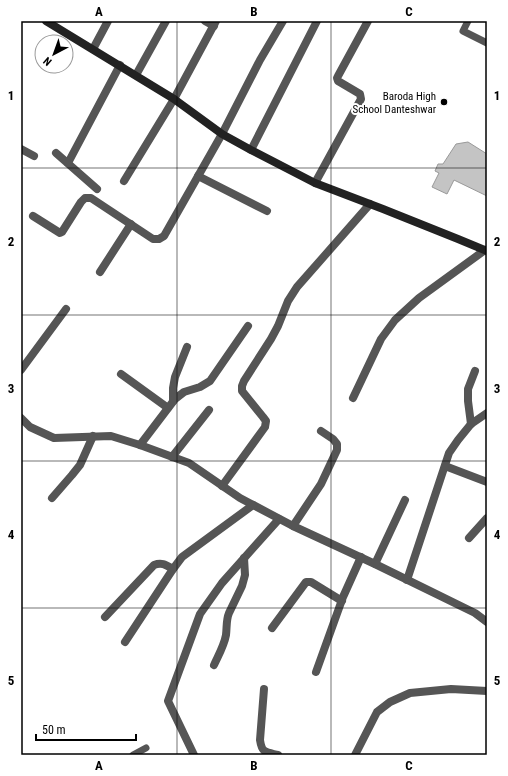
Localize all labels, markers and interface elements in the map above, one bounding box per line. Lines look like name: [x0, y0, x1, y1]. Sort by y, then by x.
text: A: [95, 4, 103, 19]
text: B: [250, 4, 258, 19]
text: C: [405, 4, 413, 19]
north arrow: [34, 34, 74, 74]
text: N: [41, 54, 55, 68]
text: 1: [8, 88, 14, 103]
text: 1: [494, 88, 500, 103]
place label: Baroda High School Danteshwar: [352, 90, 437, 116]
marker: Baroda High School Danteshwar: [439, 97, 449, 107]
text: 2: [8, 234, 15, 249]
text: 2: [494, 234, 501, 249]
text: 3: [8, 381, 14, 396]
text: 3: [494, 381, 500, 396]
text: 4: [8, 527, 15, 542]
text: 4: [494, 527, 501, 542]
text: 5: [8, 673, 15, 688]
text: 5: [494, 673, 501, 688]
scale bar: [36, 716, 136, 742]
text: 50 m: [42, 723, 66, 737]
text: A: [95, 758, 103, 773]
text: B: [250, 758, 258, 773]
text: C: [405, 758, 413, 773]

